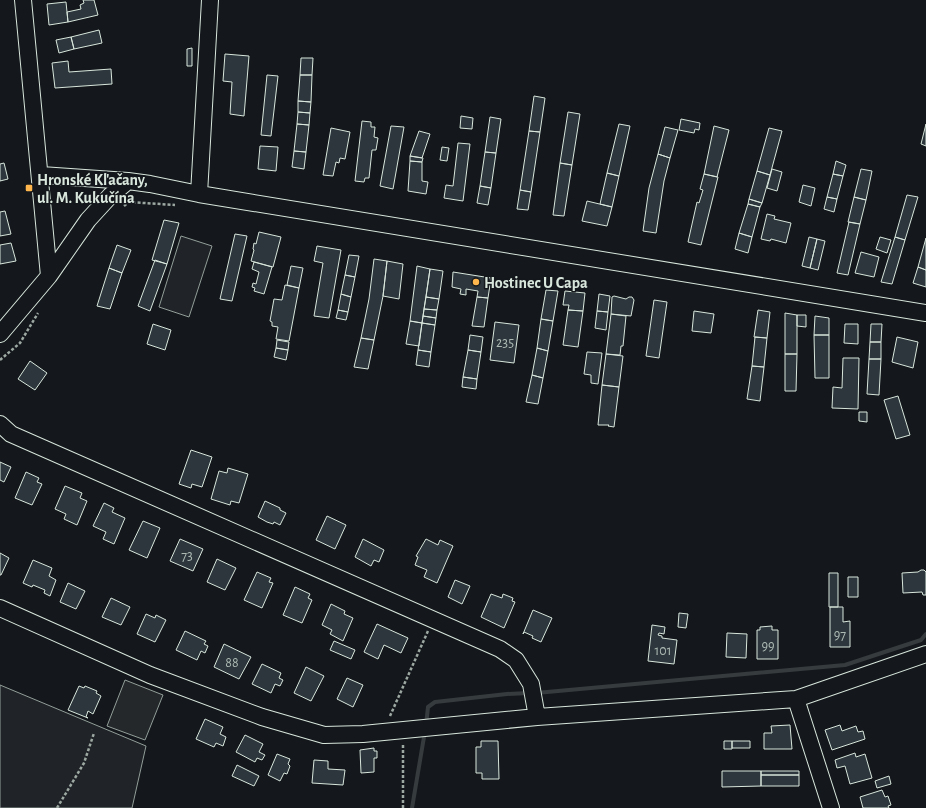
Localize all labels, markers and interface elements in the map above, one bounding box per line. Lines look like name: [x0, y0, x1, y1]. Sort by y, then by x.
place label: Hronské Kľačany, ul. M. Kukučína: [37, 172, 148, 206]
marker: Hronské Kľačany, ul. M. Kukučína: [24, 183, 34, 193]
place label: Hostinec U Capa: [484, 275, 588, 291]
marker: Hostinec U Capa: [471, 277, 481, 287]
house number: 235: [496, 336, 514, 350]
house number: 73: [181, 549, 193, 563]
house number: 97: [834, 628, 846, 642]
house number: 99: [761, 639, 775, 653]
house number: 101: [654, 644, 672, 658]
house number: 88: [225, 656, 239, 670]

